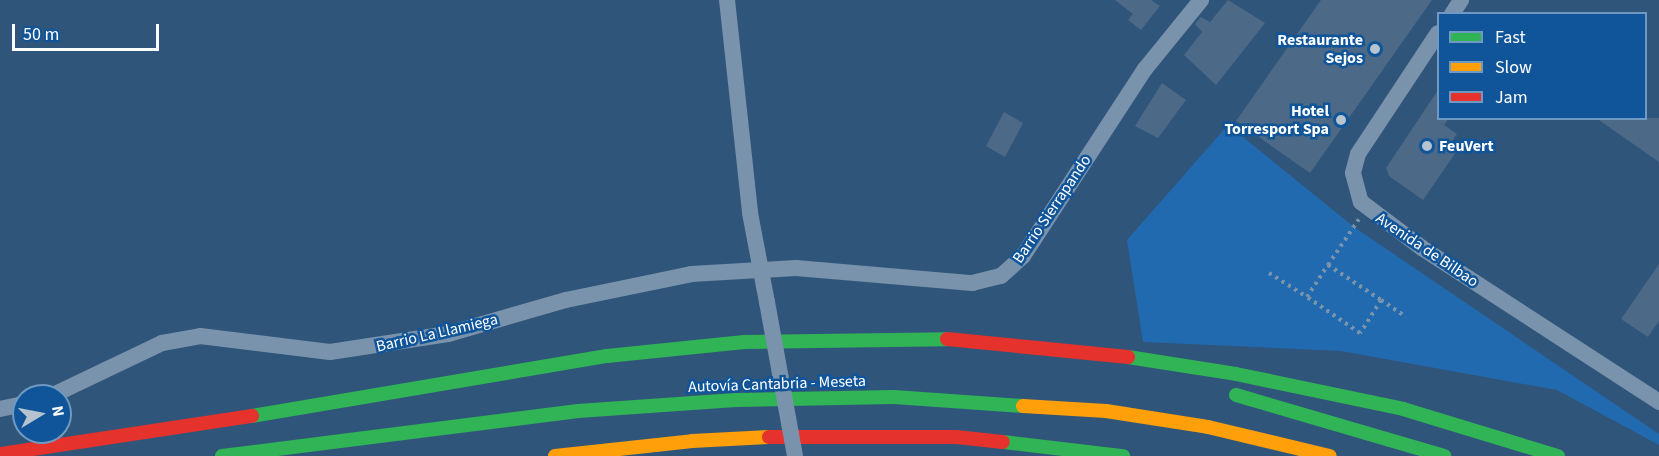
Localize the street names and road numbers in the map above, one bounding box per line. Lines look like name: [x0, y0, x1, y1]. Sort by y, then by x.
street label: Barrio Sierrapando: [1009, 151, 1095, 267]
street label: Avenida de Bilbao: [1372, 209, 1482, 291]
street label: Barrio La Llamiega: [374, 310, 500, 356]
street label: Autovía Cantabria - Meseta: [688, 371, 866, 397]

